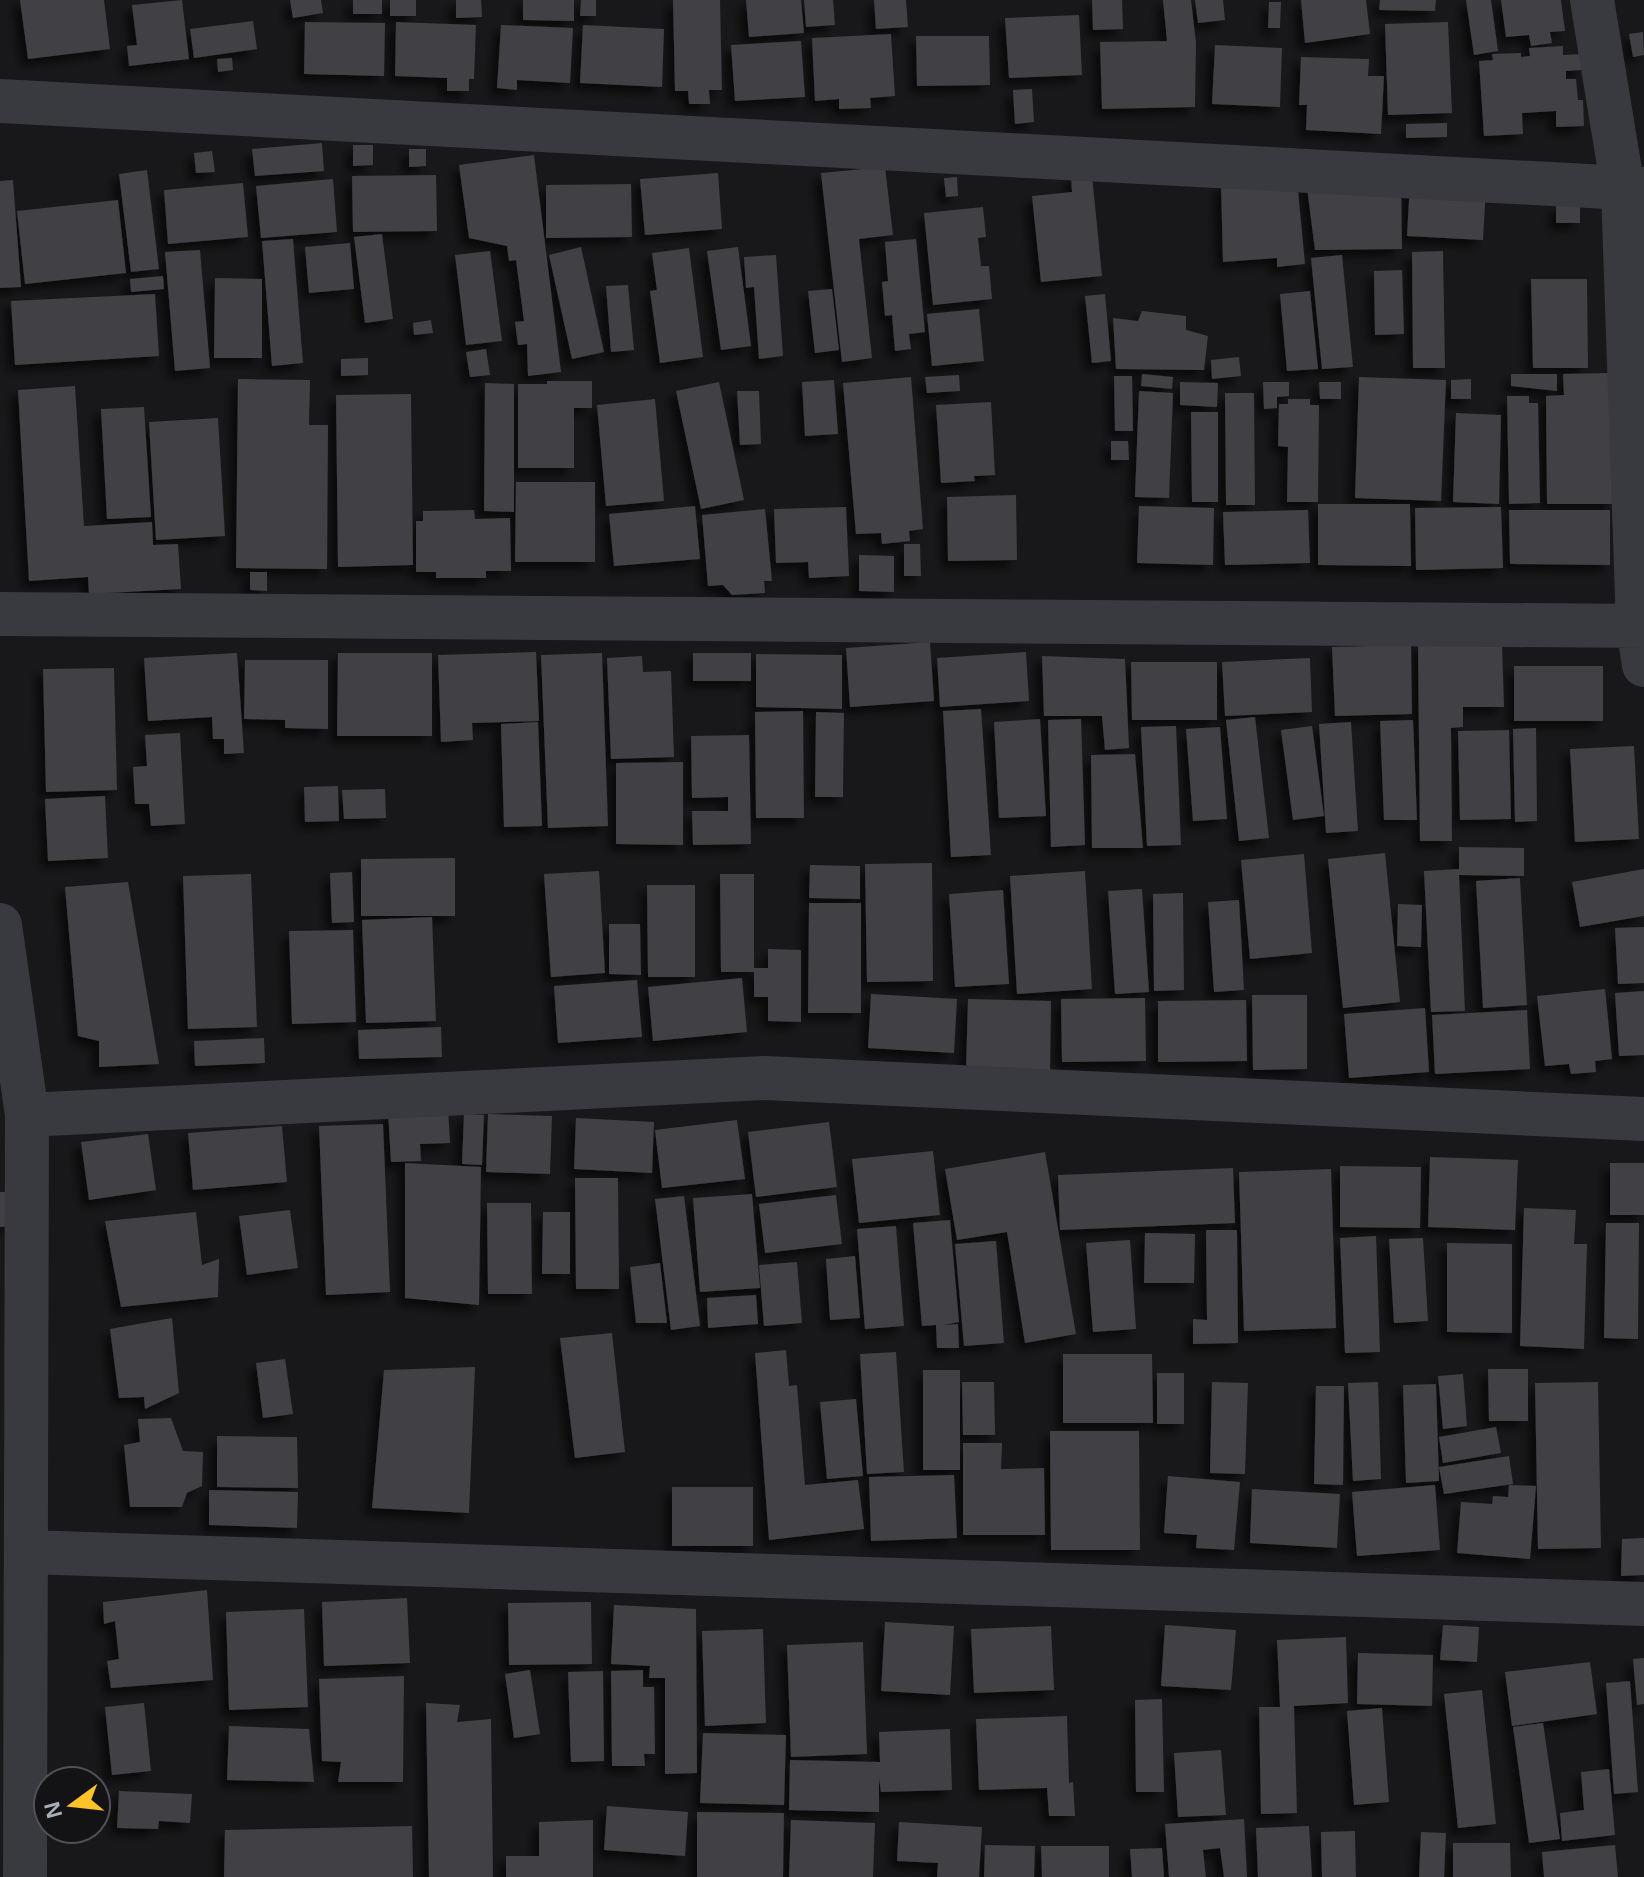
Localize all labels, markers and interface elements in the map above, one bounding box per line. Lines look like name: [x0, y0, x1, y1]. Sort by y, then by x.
north arrow: [32, 1765, 112, 1845]
text: N: [39, 1799, 67, 1821]

